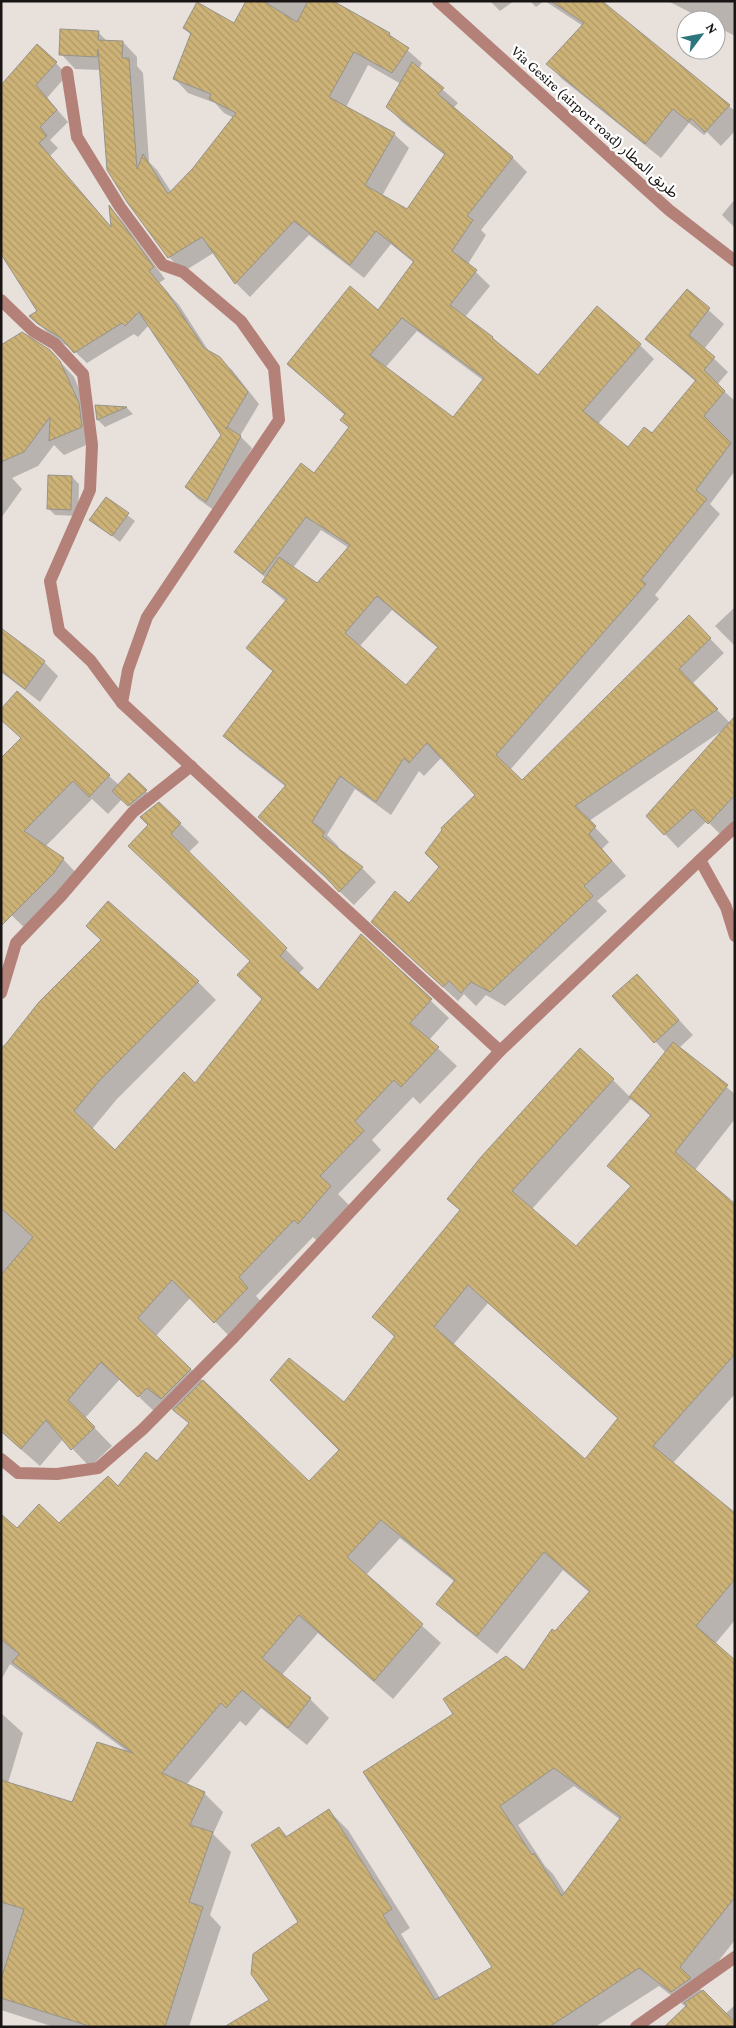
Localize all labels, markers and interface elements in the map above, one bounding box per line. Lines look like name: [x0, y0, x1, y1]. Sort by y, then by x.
north arrow: [676, 10, 726, 60]
text: N: [703, 20, 722, 37]
street label: Via Gesire (airport road) طريق المطار: [507, 43, 682, 203]

